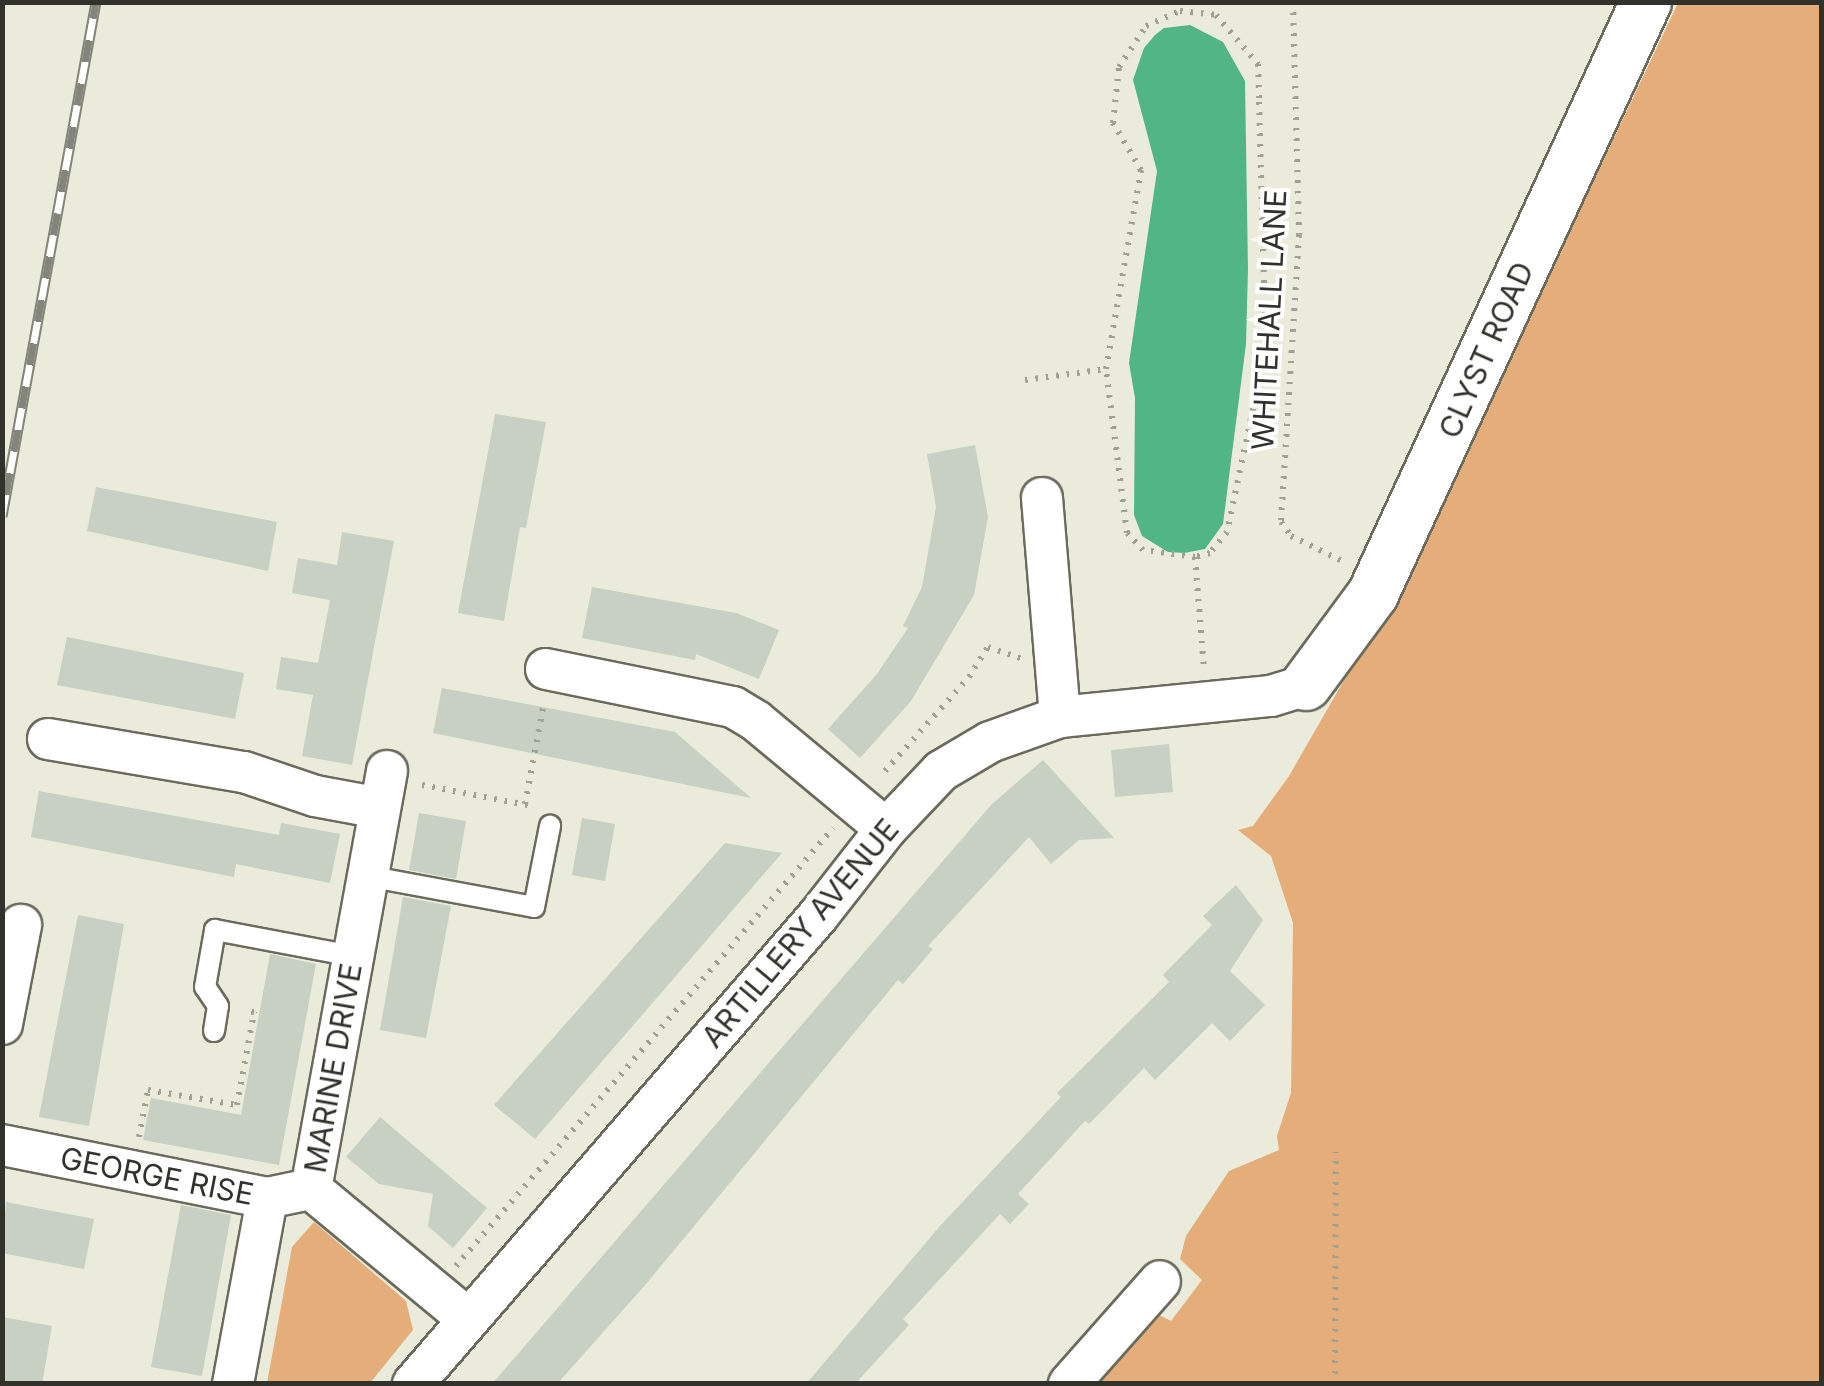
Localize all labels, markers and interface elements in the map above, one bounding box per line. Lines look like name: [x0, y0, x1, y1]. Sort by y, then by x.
street label: WHITEHALL LANE: [1244, 189, 1294, 451]
street label: CLYST ROAD: [1431, 256, 1541, 444]
street label: ARTILLERY AVENUE: [694, 811, 906, 1055]
street label: MARINE DRIVE: [297, 960, 369, 1176]
street label: GEORGE RISE: [57, 1140, 257, 1212]

